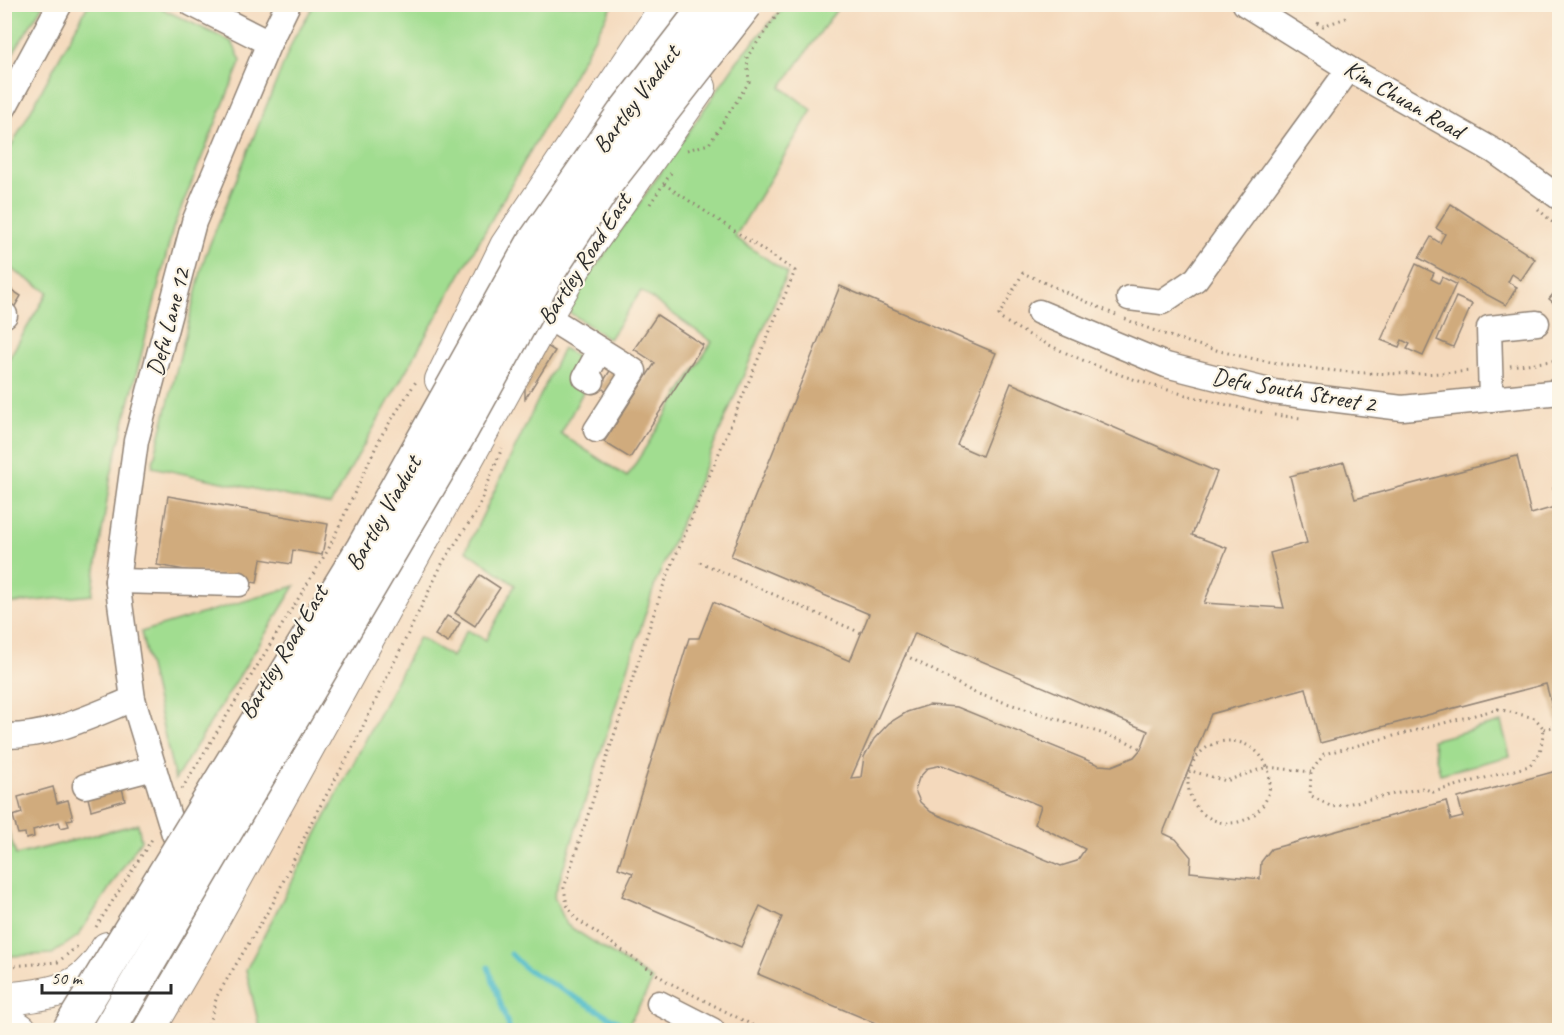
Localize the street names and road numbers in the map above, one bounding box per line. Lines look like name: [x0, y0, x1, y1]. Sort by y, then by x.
street label: Bartley Viaduct: [586, 37, 688, 159]
street label: Kim Chuan Road: [1339, 53, 1472, 147]
street label: Bartley Road East: [530, 186, 639, 330]
street label: Defu Lane 12: [139, 263, 197, 379]
street label: Defu South Street 2: [1210, 361, 1380, 419]
street label: Bartley Viaduct: [338, 449, 429, 576]
street label: Bartley Road East: [231, 578, 336, 724]

